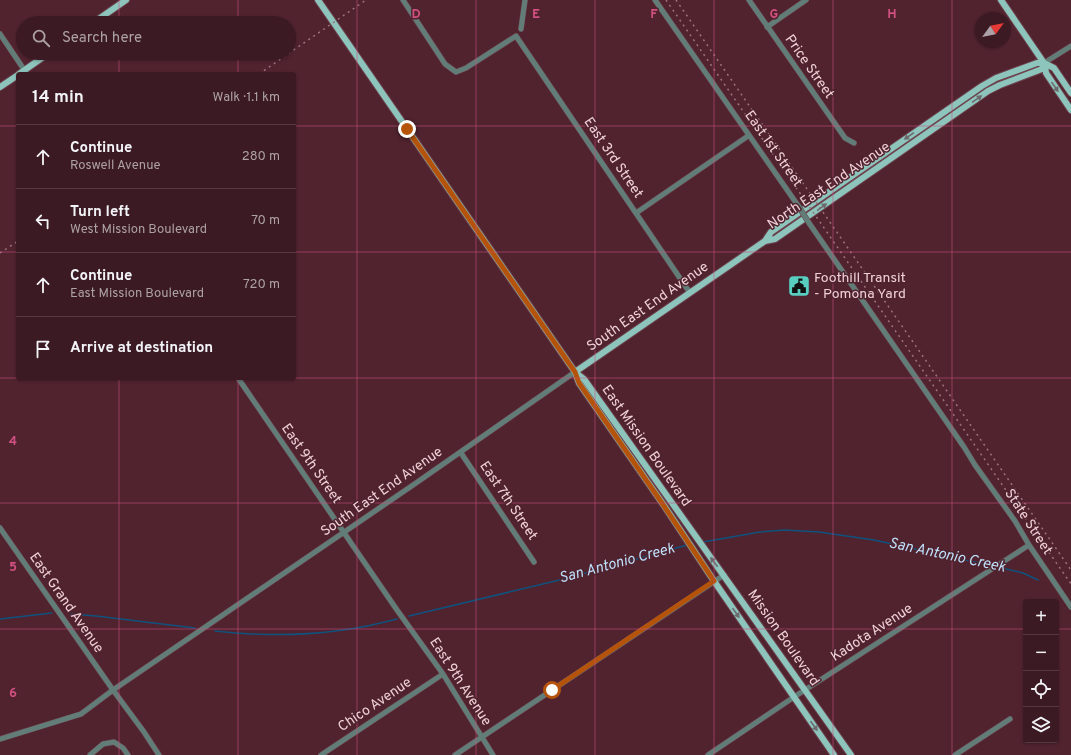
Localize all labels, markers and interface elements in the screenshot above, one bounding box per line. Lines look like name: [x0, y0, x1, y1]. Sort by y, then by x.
text: D: [411, 7, 421, 23]
text: E: [532, 7, 540, 23]
text: F: [650, 7, 658, 23]
text: G: [770, 7, 779, 23]
text: H: [887, 7, 897, 23]
north arrow: [975, 12, 1011, 48]
search box: [16, 16, 296, 60]
icon: search: [30, 27, 52, 49]
text: Search here: [62, 29, 142, 48]
street label: Price Street: [781, 32, 837, 102]
one-way arrow: [1051, 82, 1059, 93]
text: 14 min: [32, 87, 84, 109]
text: Walk · 1.1 km: [213, 90, 280, 106]
one-way arrow: [972, 95, 982, 103]
street label: East 1st Street: [740, 108, 806, 190]
street label: East 3rd Street: [580, 114, 646, 202]
route end: [398, 120, 416, 138]
one-way arrow: [904, 132, 915, 140]
text: Continue: [70, 139, 132, 158]
street label: North East End Avenue: [765, 139, 893, 233]
icon: ahead: [32, 146, 54, 168]
text: 280 m: [242, 149, 280, 165]
text: Roswell Avenue: [70, 158, 160, 174]
text: Turn left: [70, 203, 130, 222]
one-way arrow: [817, 203, 827, 211]
icon: left: [32, 210, 54, 232]
text: 70 m: [251, 213, 280, 229]
text: West Mission Boulevard: [70, 222, 207, 238]
street label: South East End Avenue: [584, 259, 712, 355]
text: Continue: [70, 267, 132, 286]
place label: Foothill Transit - Pomona Yard: [814, 270, 906, 303]
public building icon: Foothill Transit - Pomona Yard: [786, 273, 812, 299]
icon: ahead: [32, 274, 54, 296]
text: 720 m: [243, 277, 280, 293]
text: East Mission Boulevard: [70, 286, 204, 302]
icon: arrive: [32, 338, 54, 360]
text: Arrive at destination: [70, 339, 213, 358]
street label: East Mission Boulevard: [598, 382, 694, 510]
street label: East 9th Street: [277, 421, 345, 507]
text: 4: [9, 434, 17, 450]
street label: South East End Avenue: [318, 444, 446, 540]
street label: East 7th Street: [475, 458, 541, 544]
street label: State Street: [1000, 486, 1056, 558]
water label: San Antonio Creek: [887, 534, 1008, 578]
water label: San Antonio Creek: [557, 539, 677, 589]
street label: East Grand Avenue: [25, 550, 107, 656]
one-way arrow: [710, 556, 718, 567]
text: 5: [9, 560, 17, 576]
street label: Mission Boulevard: [743, 587, 823, 689]
map controls: [1023, 599, 1059, 743]
button: +: [1023, 599, 1059, 635]
street label: Kadota Avenue: [828, 600, 916, 666]
one-way arrow: [732, 608, 740, 618]
street label: East 9th Avenue: [425, 635, 495, 729]
button: −: [1023, 635, 1059, 671]
button: locate: [1023, 671, 1059, 707]
street label: Chico Avenue: [335, 674, 415, 736]
route start: [543, 681, 561, 699]
text: 6: [9, 686, 17, 702]
button: layers: [1023, 707, 1059, 743]
one-way arrow: [810, 721, 818, 731]

